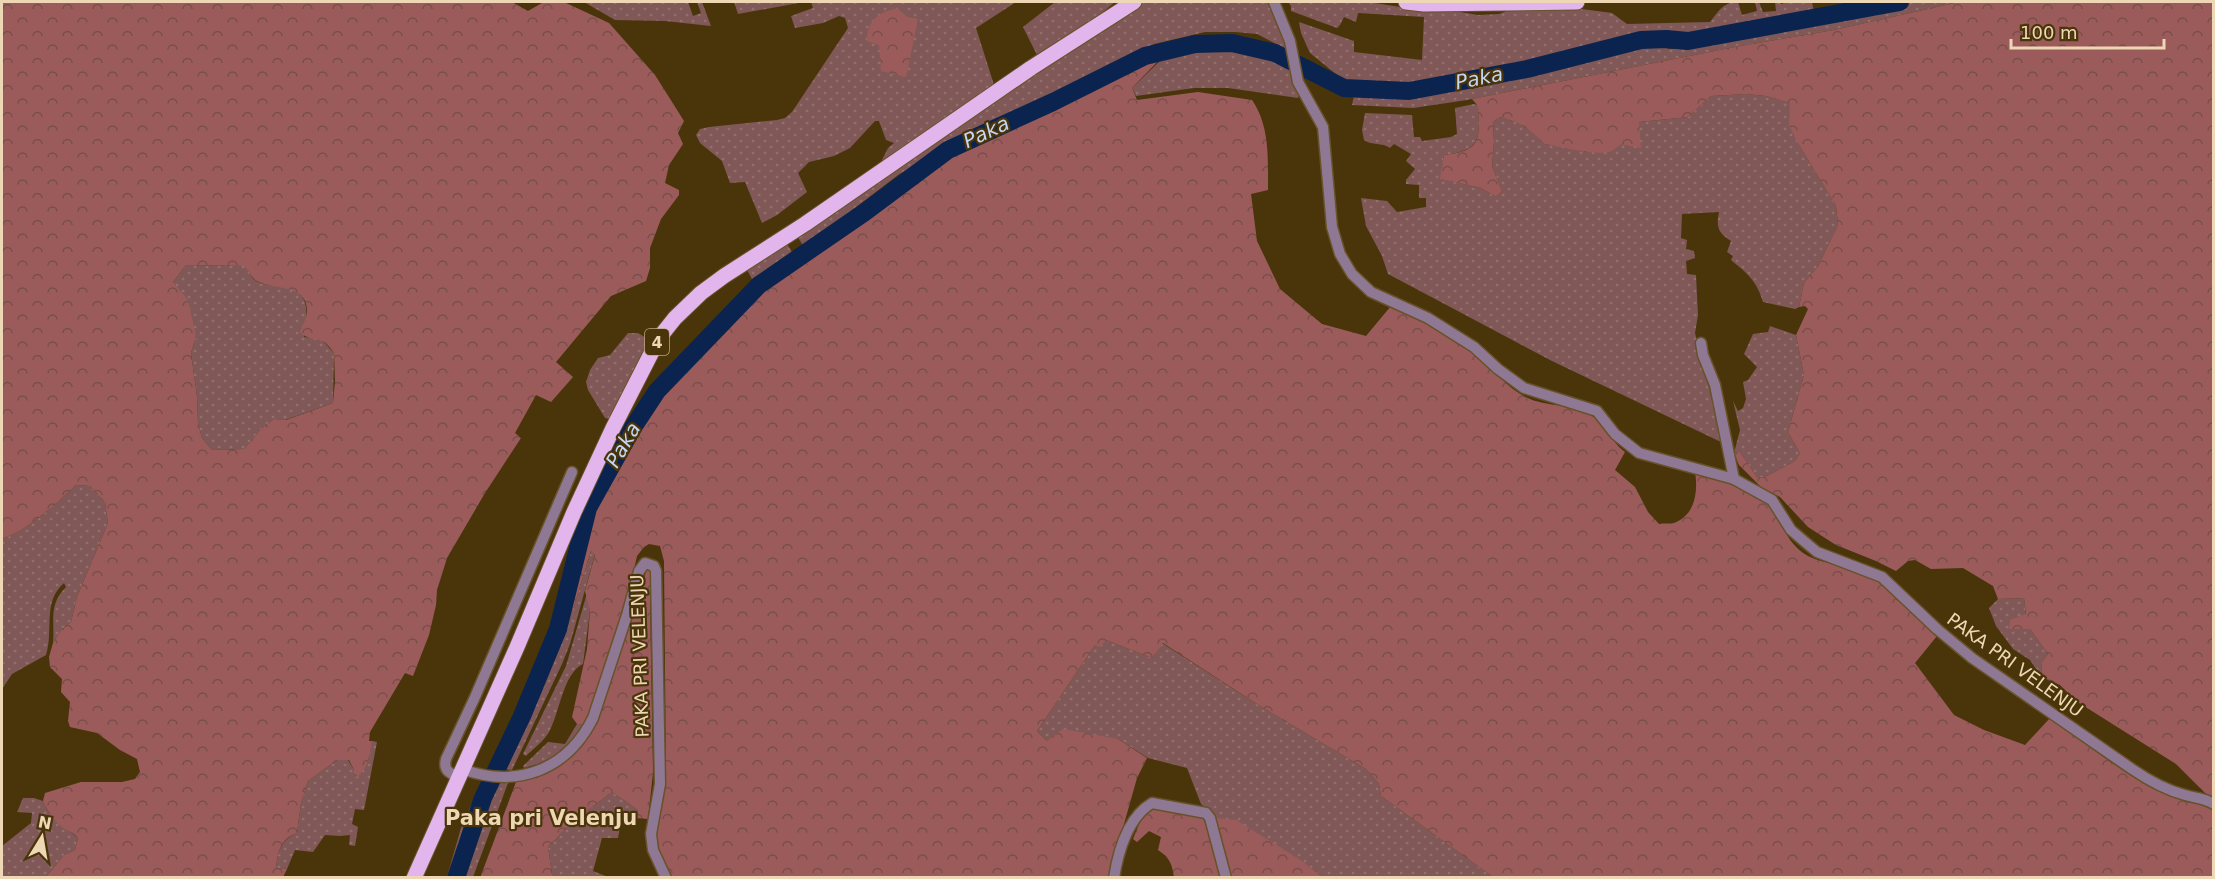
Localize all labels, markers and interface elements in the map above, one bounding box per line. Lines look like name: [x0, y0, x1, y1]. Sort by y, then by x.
scale bar: [2011, 12, 2164, 50]
text: 100 m: [2020, 22, 2078, 43]
water label: Paka: [1453, 62, 1505, 94]
water label: Paka: [959, 111, 1013, 153]
road number: 4: [645, 329, 669, 355]
water label: Paka: [601, 418, 645, 472]
street label: PAKA PRI VELENJU: [626, 574, 653, 738]
street label: PAKA PRI VELENJU: [1943, 608, 2087, 721]
district label: Paka pri Velenju: [445, 806, 637, 830]
north arrow: [12, 807, 72, 867]
text: N: [36, 812, 53, 833]

